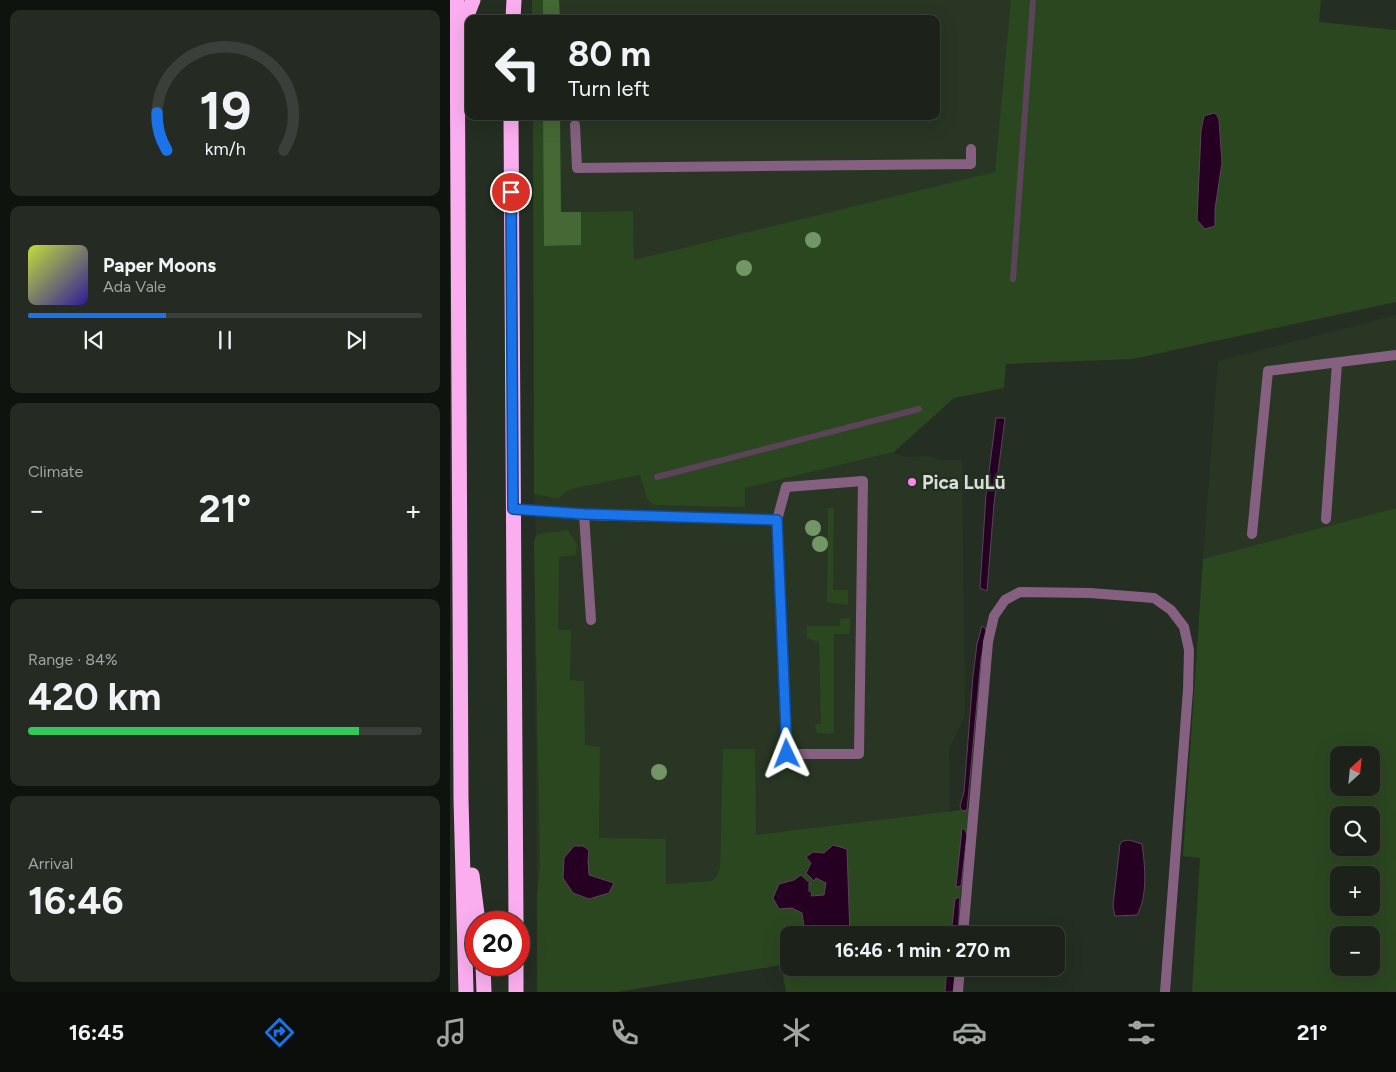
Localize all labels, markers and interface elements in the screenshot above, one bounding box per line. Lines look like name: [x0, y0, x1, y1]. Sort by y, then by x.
text: 80 m: [568, 33, 651, 75]
icon: left: [485, 35, 550, 100]
text: Turn left: [568, 75, 650, 102]
text: 19: [199, 80, 251, 142]
text: km/h: [205, 138, 245, 159]
pin: [490, 171, 532, 213]
icon: arrive: [497, 178, 525, 206]
text: Paper Moons: [103, 254, 216, 277]
text: Ada Vale: [103, 277, 166, 296]
icon: previous: [80, 326, 108, 354]
icon: pause: [211, 326, 239, 354]
icon: next: [342, 326, 370, 354]
text: Climate: [28, 462, 83, 481]
place label: Pica LuLū: [922, 471, 1005, 494]
marker: Pica LuLū: [906, 476, 918, 488]
text: 21°: [199, 486, 251, 532]
text: −: [28, 493, 45, 527]
text: +: [405, 493, 422, 527]
text: Range · 84%: [28, 650, 118, 669]
text: 420 km: [28, 674, 161, 720]
position arrow: [760, 727, 812, 779]
north arrow: [1330, 746, 1380, 796]
map controls: [1330, 746, 1380, 976]
button: search: [1330, 806, 1380, 856]
text: Arrival: [28, 854, 73, 873]
button: +: [1330, 866, 1380, 916]
text: 16:46: [28, 878, 124, 924]
speed limit sign: 20: [465, 911, 530, 976]
button: −: [1330, 926, 1380, 976]
text: 16:46 · 1 min · 270 m: [835, 939, 1010, 962]
icon: directions: [262, 1015, 297, 1050]
icon: music: [434, 1015, 469, 1050]
icon: phone: [607, 1015, 642, 1050]
icon: climate: [779, 1015, 814, 1050]
icon: car: [952, 1015, 987, 1050]
icon: filters: [1124, 1015, 1159, 1050]
text: 16:45: [69, 1019, 124, 1046]
text: 21°: [1297, 1019, 1327, 1046]

